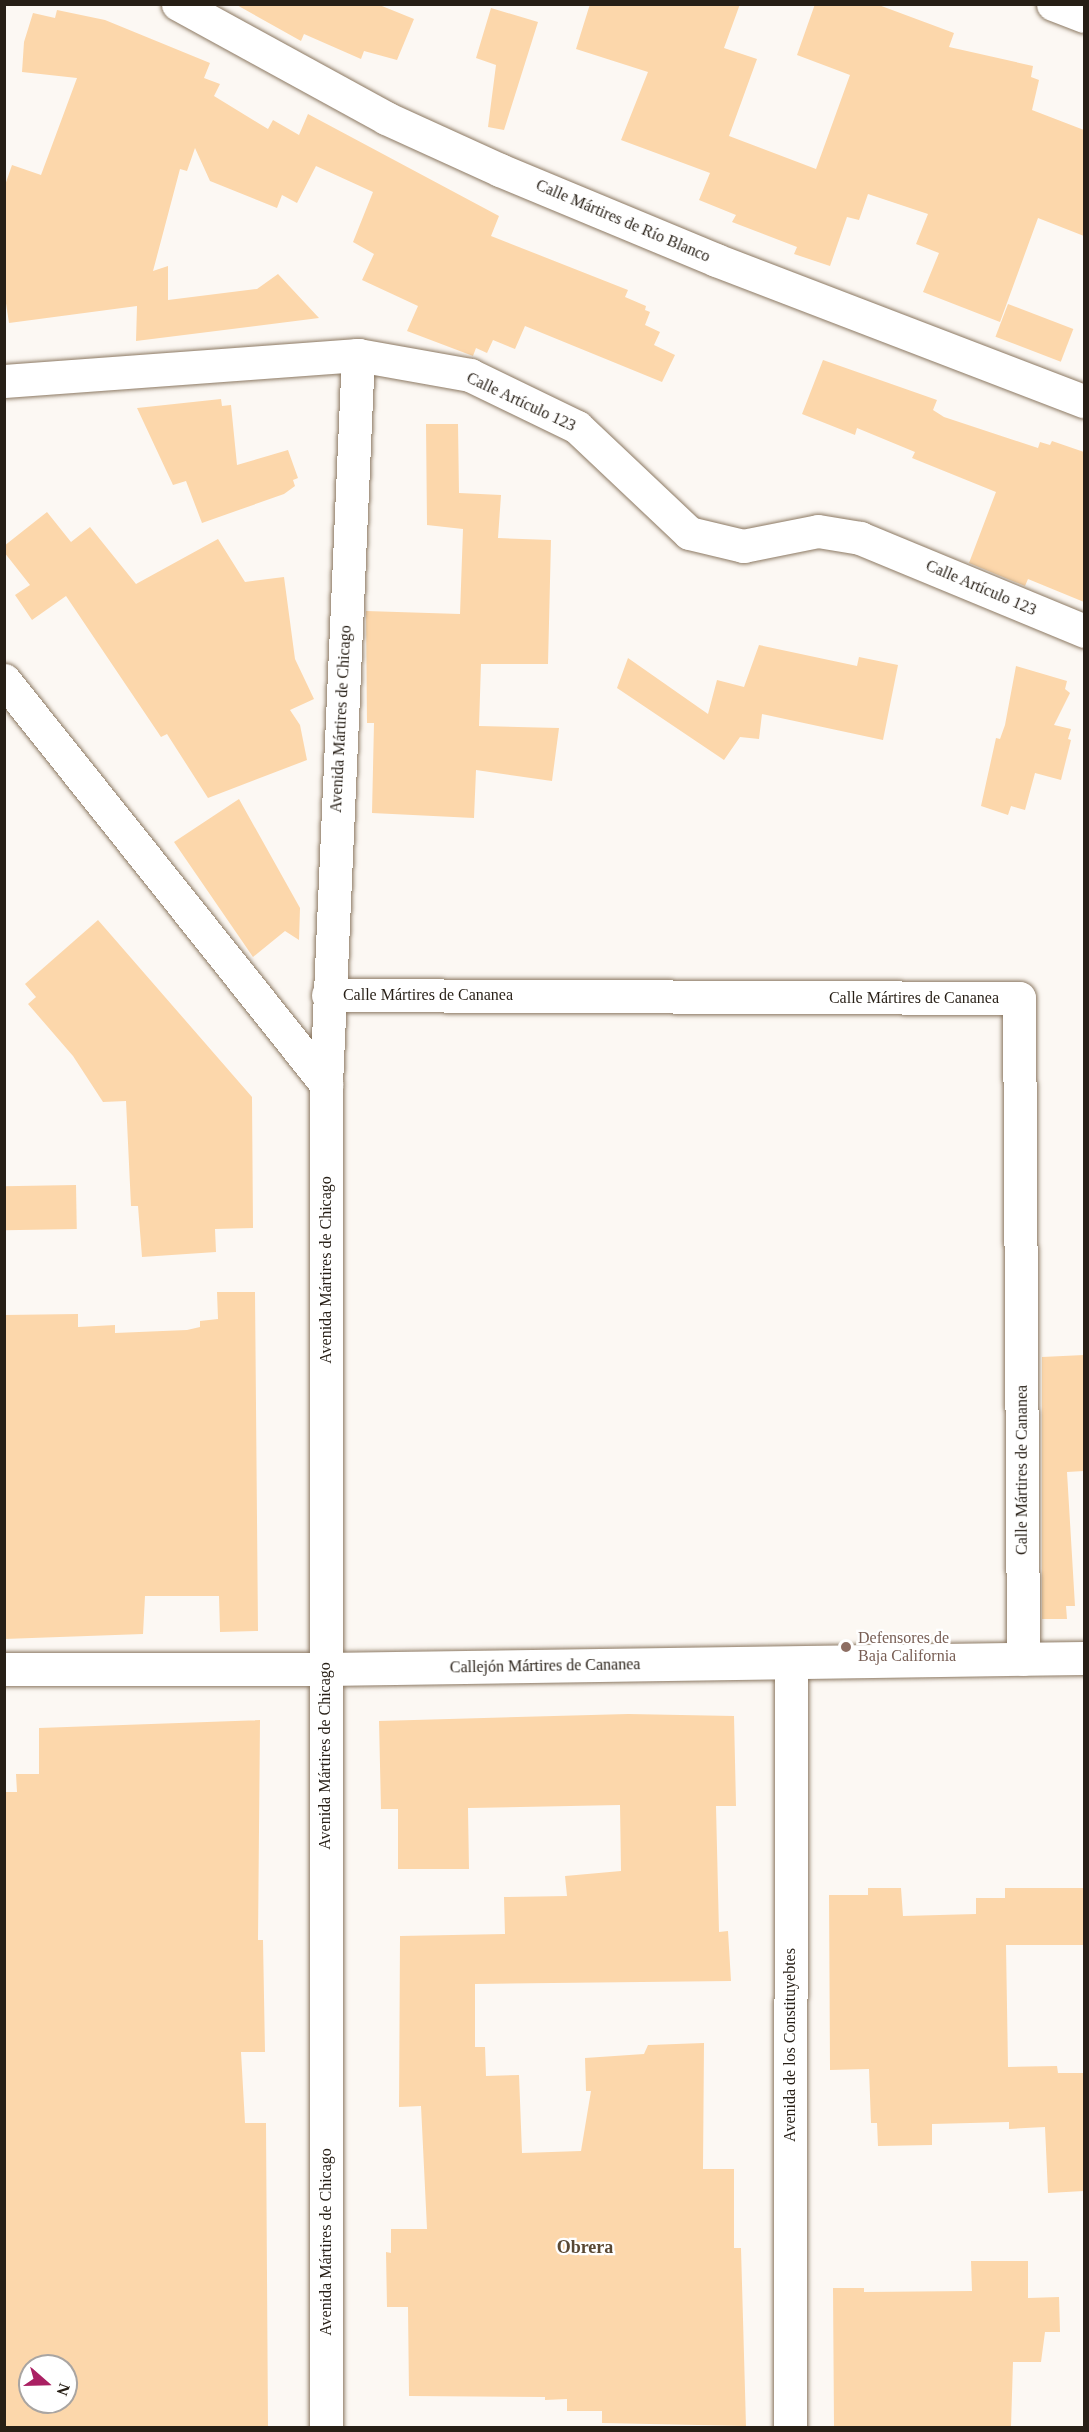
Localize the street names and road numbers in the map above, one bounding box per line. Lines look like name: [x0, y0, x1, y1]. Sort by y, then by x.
street label: Calle Mártires de Río Blanco: [533, 176, 713, 266]
street label: Calle Artículo 123: [463, 368, 579, 436]
street label: Calle Artículo 123: [922, 556, 1040, 620]
street label: Avenida Mártires de Chicago: [327, 625, 355, 813]
street label: Calle Mártires de Cananea: [343, 985, 513, 1005]
street label: Calle Mártires de Cananea: [829, 988, 999, 1008]
street label: Avenida Mártires de Chicago: [316, 1176, 336, 1364]
street label: Calle Mártires de Cananea: [1012, 1385, 1032, 1555]
street label: Callejón Mártires de Cananea: [450, 1655, 640, 1677]
street label: Avenida Mártires de Chicago: [315, 1662, 335, 1850]
street label: Avenida de los Constituyebtes: [780, 1948, 800, 2142]
street label: Avenida Mártires de Chicago: [316, 2148, 336, 2336]

